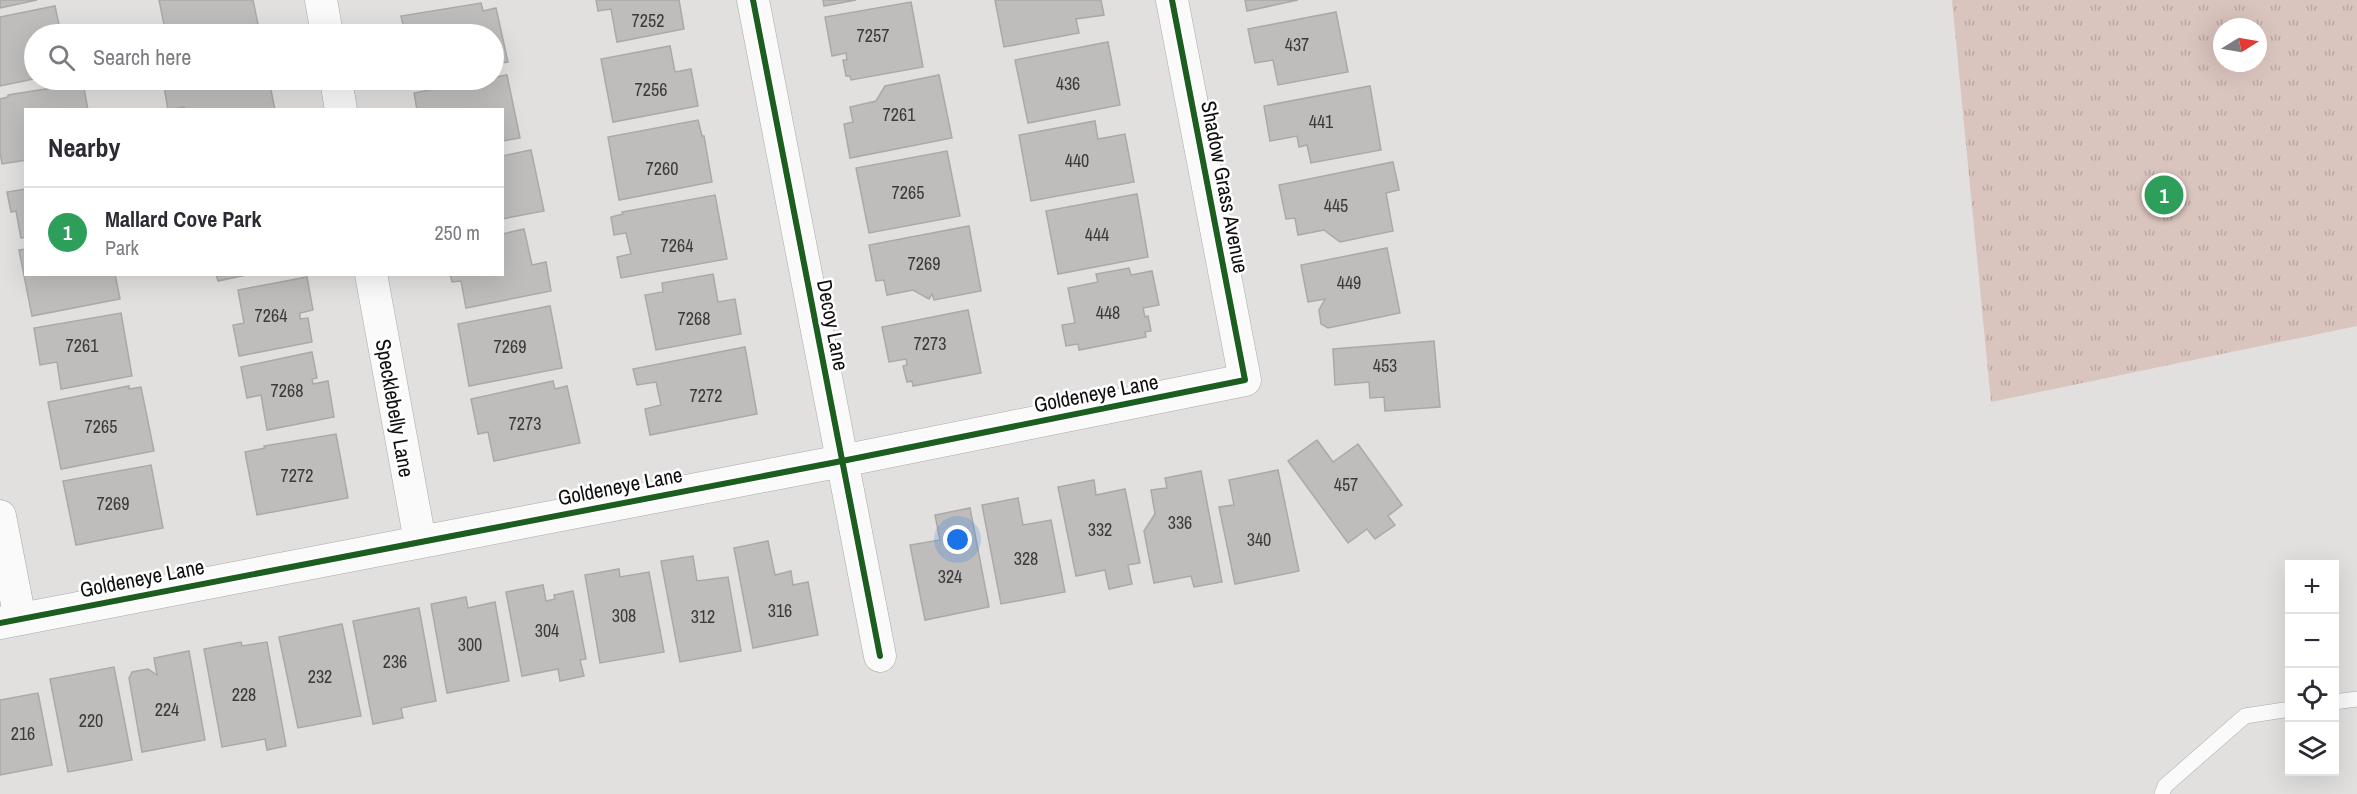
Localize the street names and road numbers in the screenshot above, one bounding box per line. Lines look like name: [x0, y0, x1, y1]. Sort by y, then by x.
street label: Shadow Grass Avenue: [1194, 98, 1256, 276]
street label: Decoy Lane: [810, 277, 856, 373]
street label: Specklebelly Lane: [369, 337, 421, 479]
street label: Goldeneye Lane: [1031, 367, 1161, 419]
street label: Goldeneye Lane: [555, 460, 685, 512]
street label: Goldeneye Lane: [77, 552, 207, 604]

